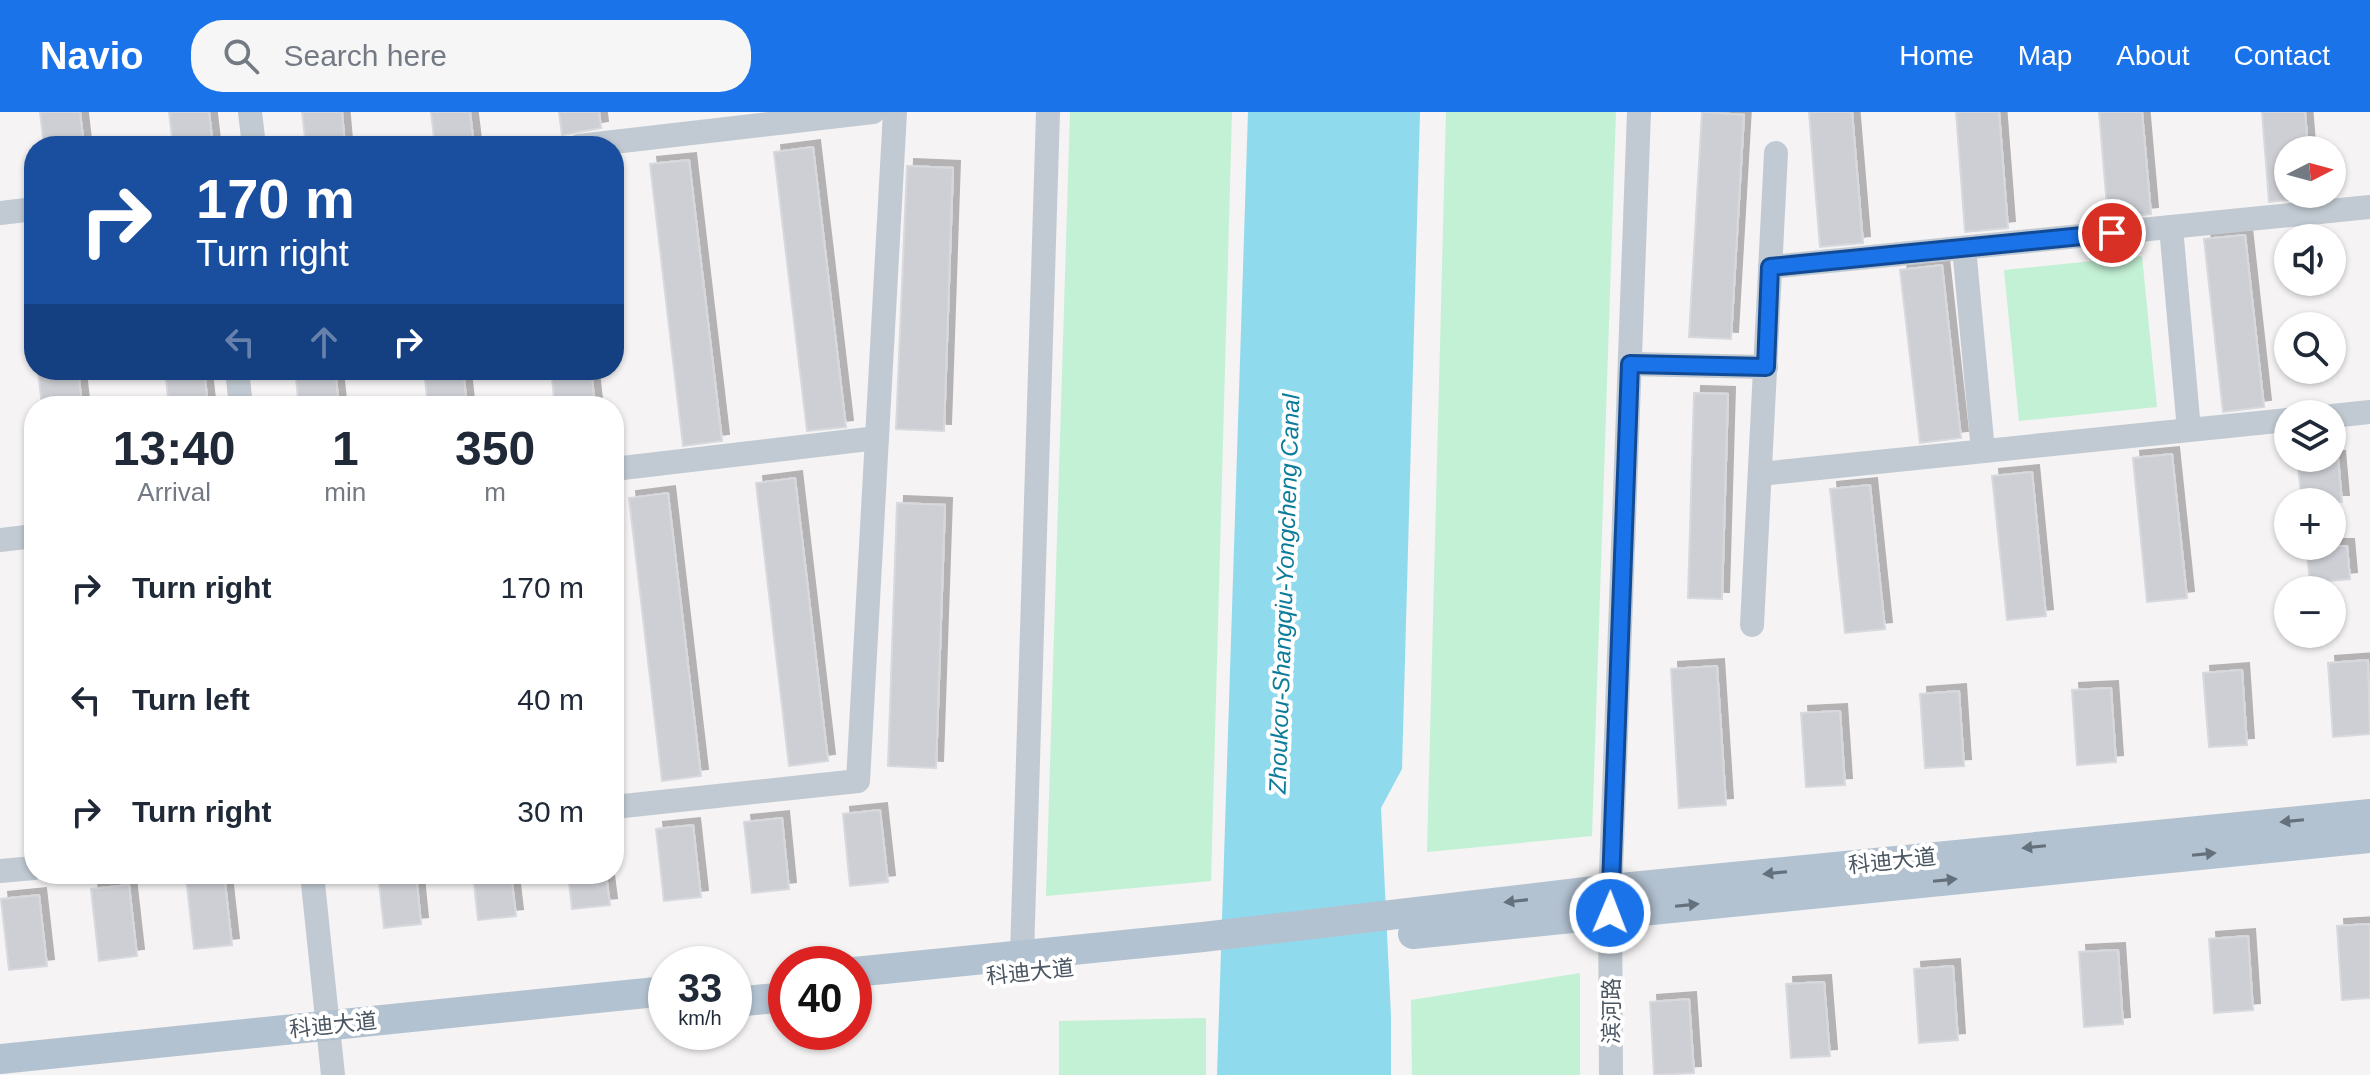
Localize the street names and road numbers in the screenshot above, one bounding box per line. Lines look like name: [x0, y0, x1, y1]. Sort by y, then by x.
street label: 科迪大道: [1847, 844, 1937, 878]
street label: 科迪大道: [985, 955, 1075, 989]
street label: 滨河路: [1599, 978, 1624, 1044]
street label: 科迪大道: [288, 1008, 378, 1042]

